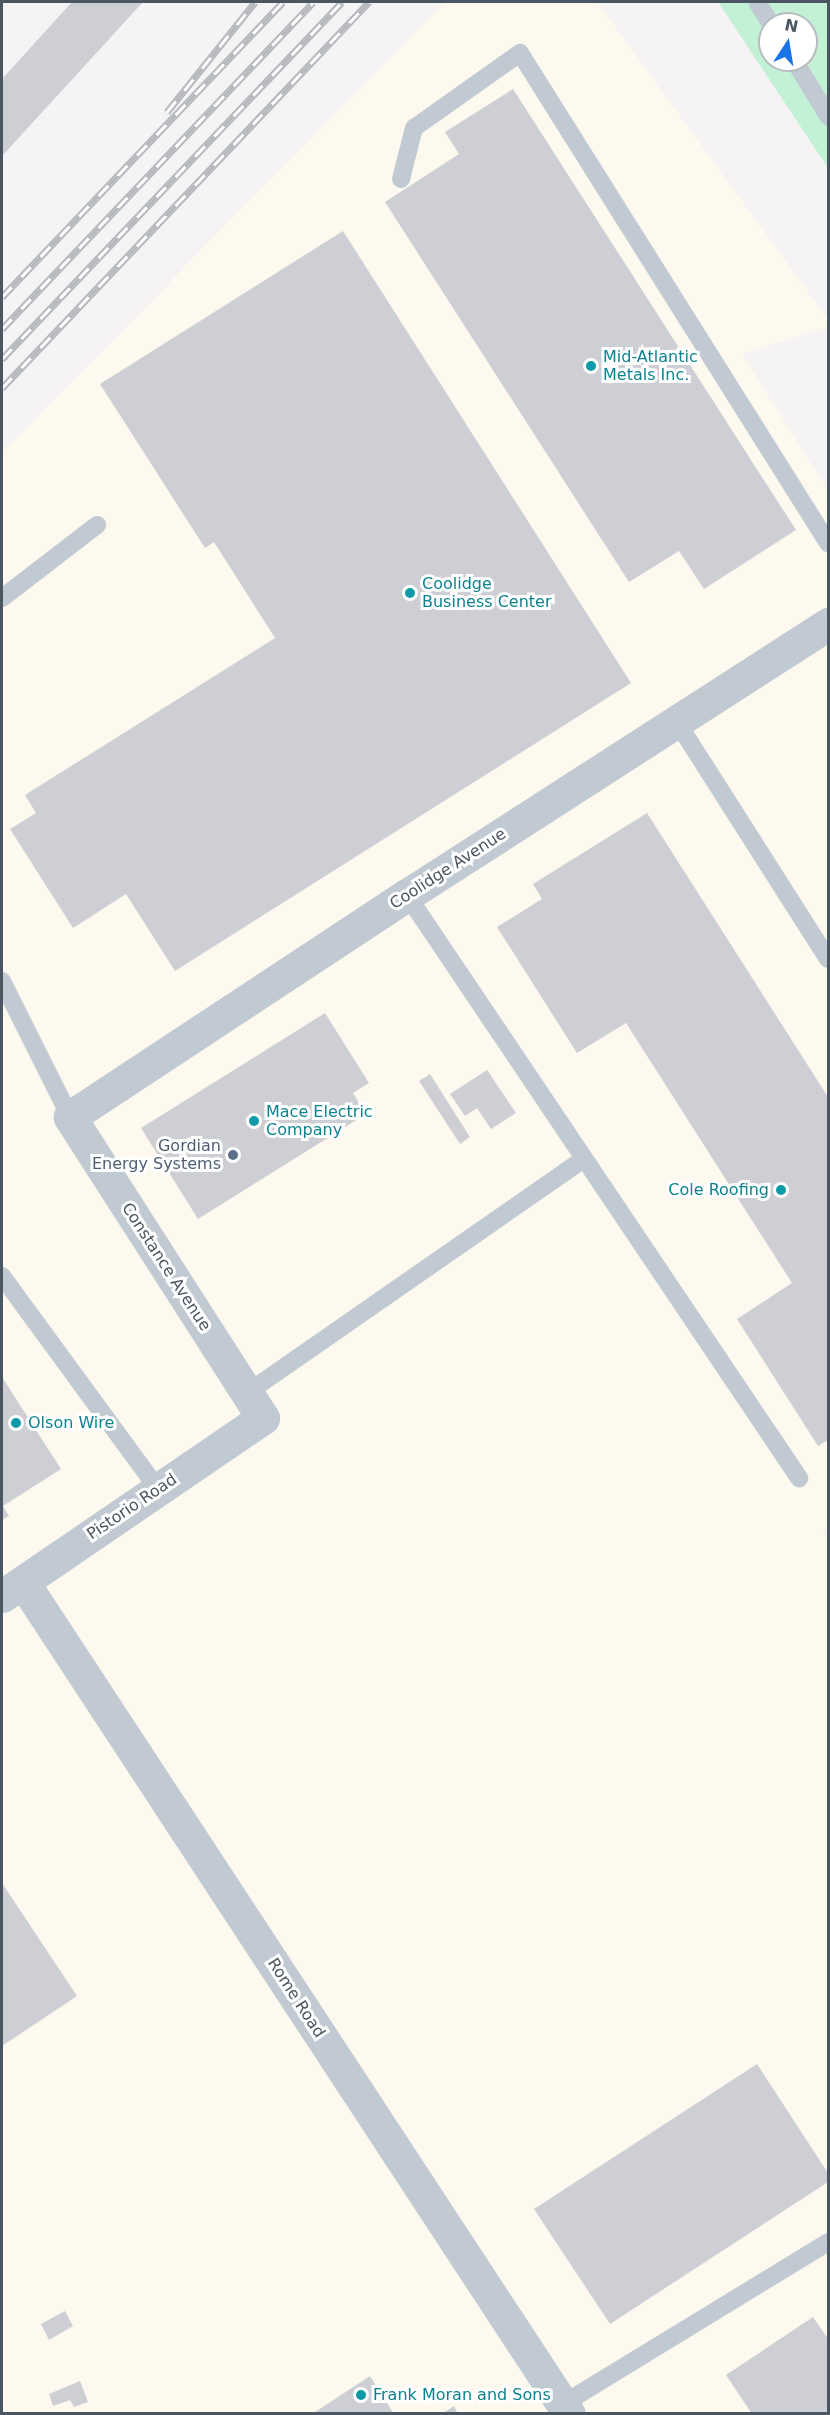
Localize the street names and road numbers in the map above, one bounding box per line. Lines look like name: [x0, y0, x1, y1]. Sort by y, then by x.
street label: Coolidge Avenue: [386, 824, 510, 914]
street label: Constance Avenue: [117, 1199, 215, 1335]
street label: Pistorio Road: [83, 1470, 181, 1544]
street label: Rome Road: [263, 1955, 329, 2041]

